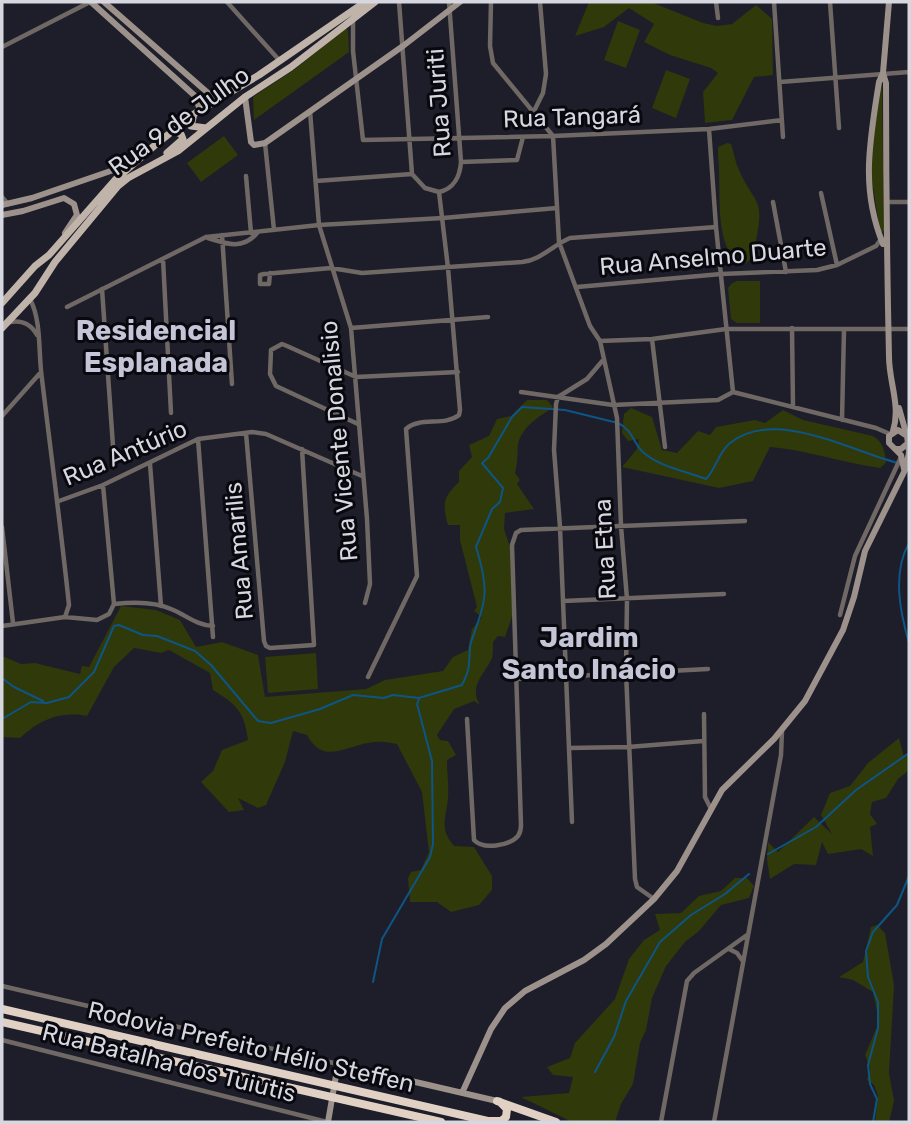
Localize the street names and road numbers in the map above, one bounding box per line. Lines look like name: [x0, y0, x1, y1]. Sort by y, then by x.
street label: Rua Juriti: [421, 48, 457, 158]
street label: Rua 9 de Julho: [103, 61, 255, 181]
street label: Rua Tangará: [503, 101, 641, 133]
street label: Rua Anselmo Duarte: [598, 233, 828, 281]
street label: Rua Vicente Donalisio: [315, 320, 363, 562]
street label: Rua Antúrio: [59, 414, 191, 492]
street label: Rua Amarilis: [219, 481, 259, 621]
street label: Rua Etna: [588, 498, 622, 600]
street label: Rodovia Prefeito Hélio Steffen: [85, 996, 417, 1098]
street label: Rua Batalha dos Tuiutis: [39, 1018, 299, 1108]

